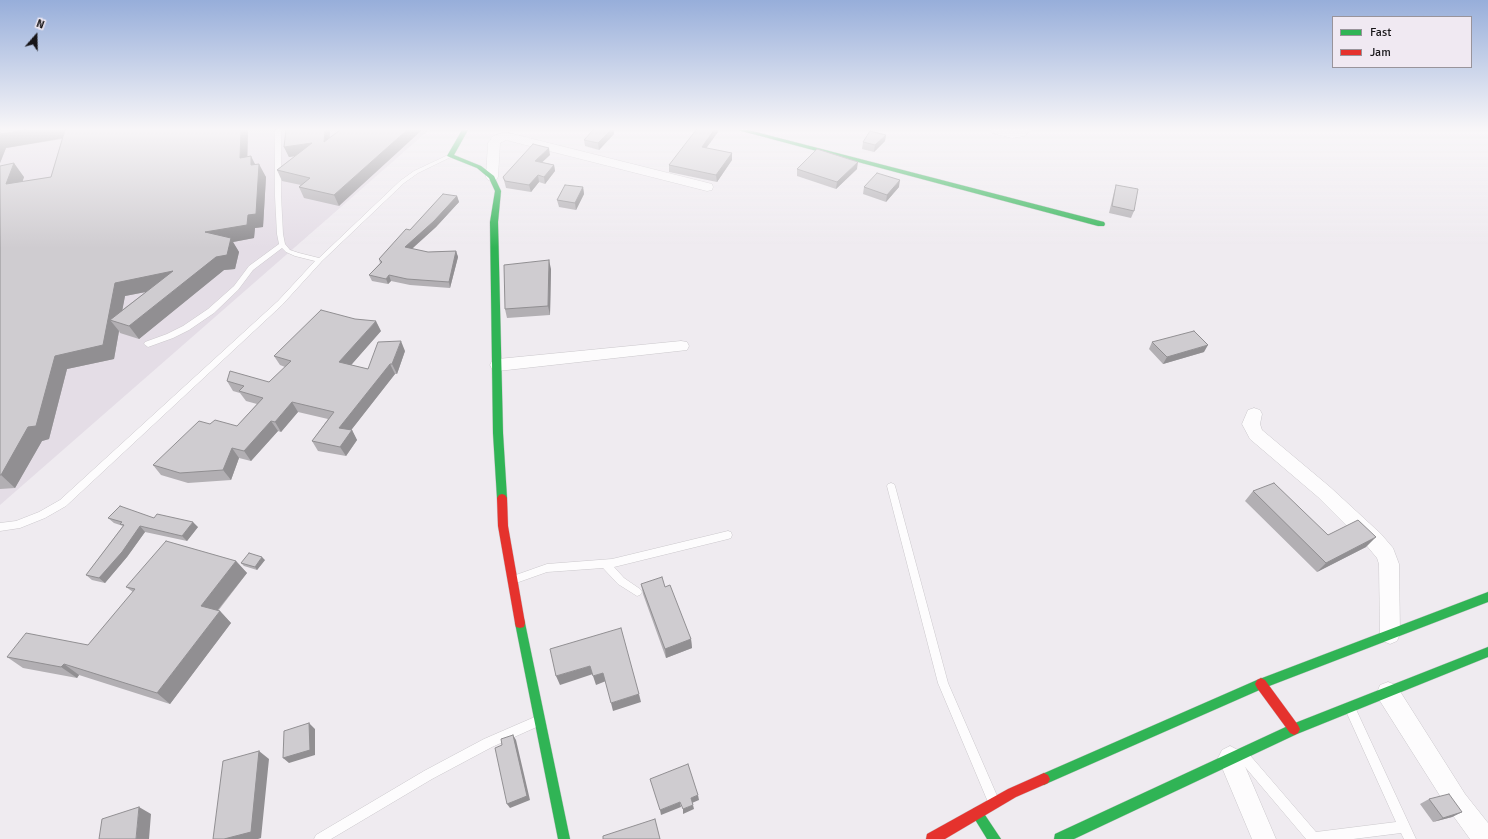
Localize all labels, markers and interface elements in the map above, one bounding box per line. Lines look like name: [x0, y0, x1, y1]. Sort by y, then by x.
north arrow: [16, 16, 56, 56]
legend: [1332, 16, 1472, 68]
text: N: [34, 17, 46, 32]
text: Fast: [1370, 25, 1391, 40]
text: Jam: [1370, 45, 1391, 60]

